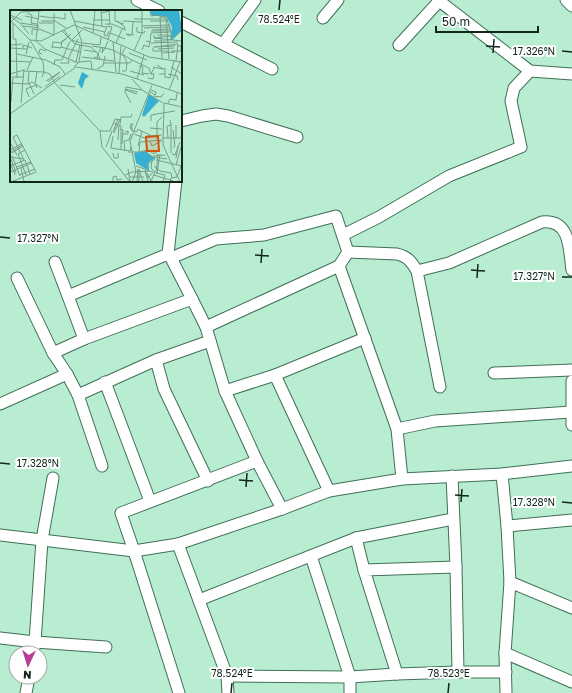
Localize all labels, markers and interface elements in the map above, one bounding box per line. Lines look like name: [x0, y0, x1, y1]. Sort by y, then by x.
scale bar: [436, 8, 538, 34]
inset map: [10, 10, 182, 182]
text: 78.524°E: [258, 13, 300, 25]
text: 50 m: [442, 14, 470, 29]
text: 17.326°N: [513, 45, 555, 57]
text: 17.327°N: [17, 232, 59, 244]
text: 17.327°N: [513, 270, 555, 282]
text: 17.328°N: [17, 457, 59, 469]
text: 17.328°N: [513, 496, 555, 508]
north arrow: [8, 645, 48, 685]
text: 78.524°E: [211, 667, 253, 679]
text: 78.523°E: [428, 667, 470, 679]
text: N: [23, 669, 32, 682]

